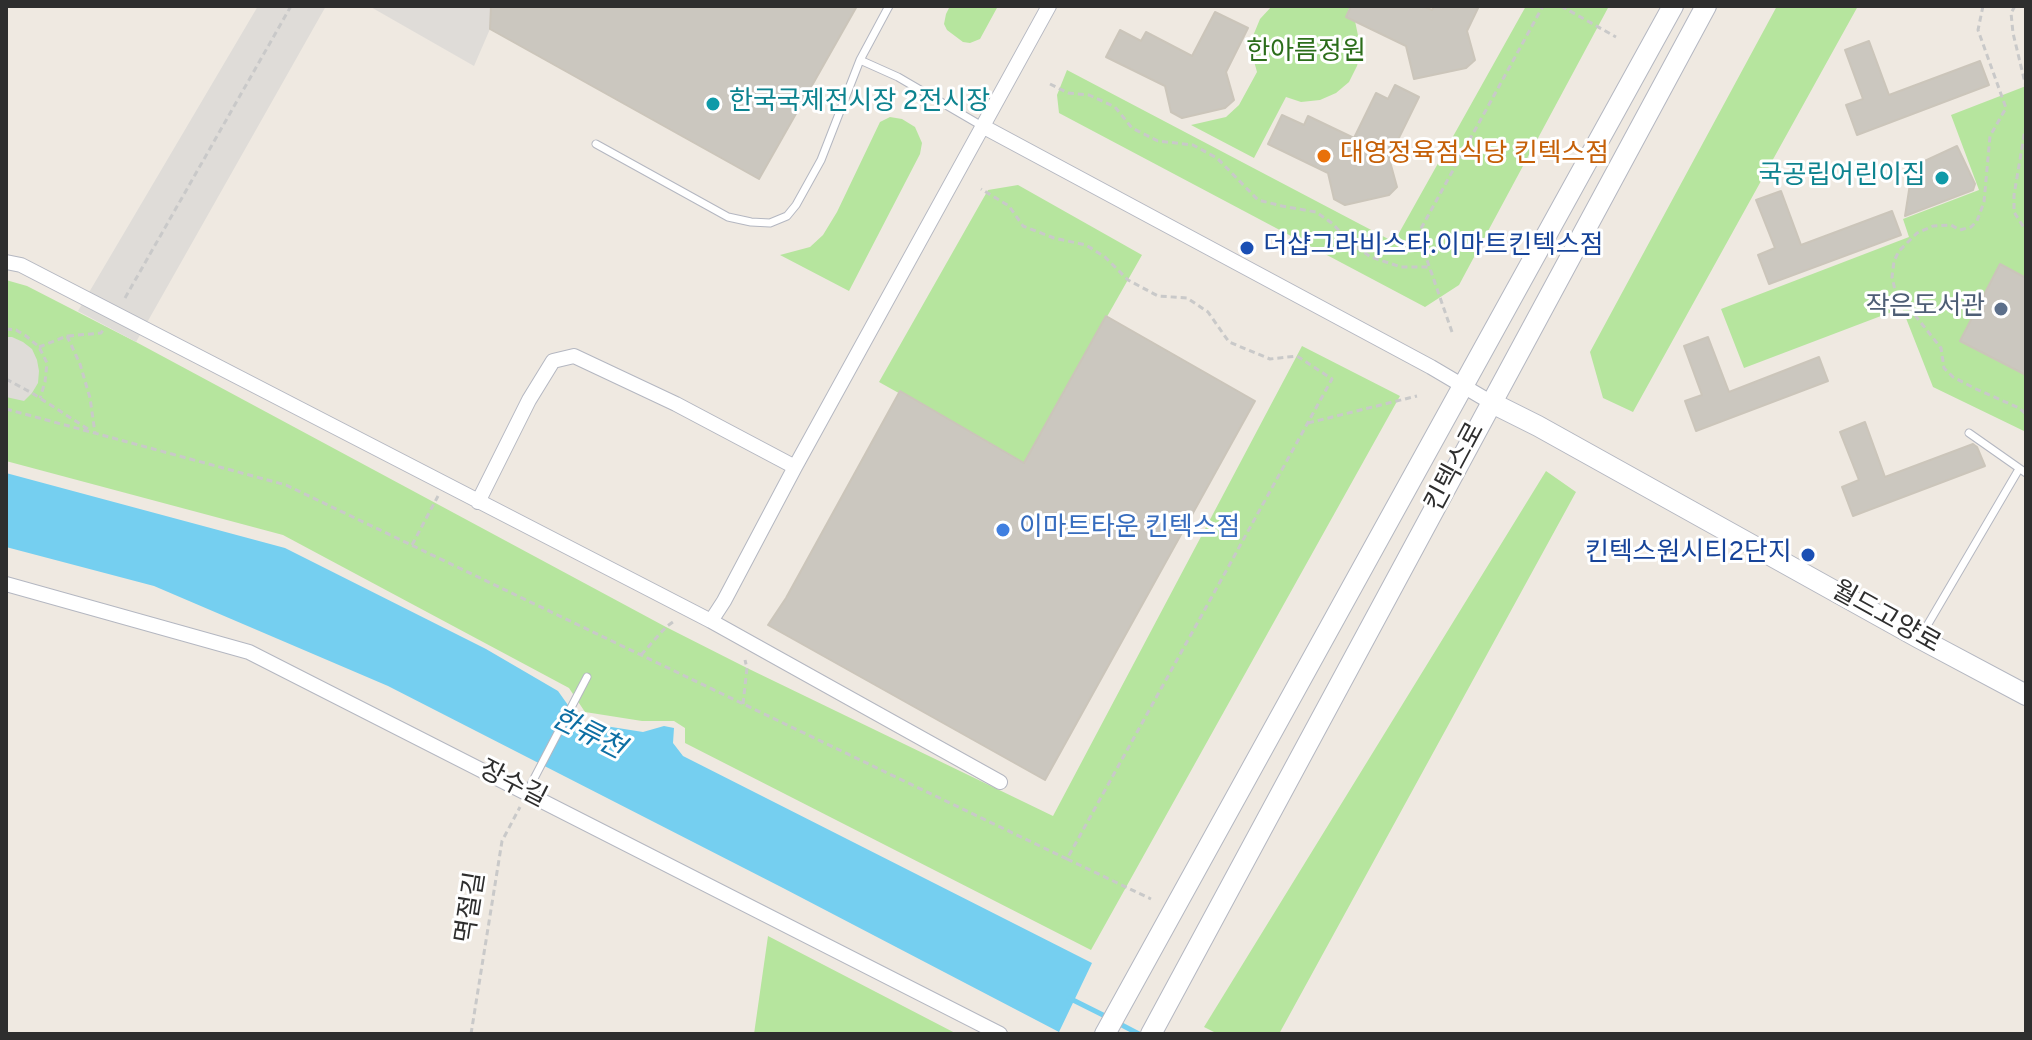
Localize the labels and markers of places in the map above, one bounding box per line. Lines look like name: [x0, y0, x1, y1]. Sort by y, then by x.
place label: 한국국제전시장 2전시장: [729, 88, 990, 120]
marker: 한국국제전시장 2전시장: [704, 95, 722, 113]
place label: 대영정육점식당 킨텍스점: [1340, 140, 1609, 172]
marker: 대영정육점식당 킨텍스점: [1315, 147, 1333, 165]
place label: 국공립어린이집: [1759, 162, 1926, 194]
marker: 국공립어린이집: [1933, 169, 1951, 187]
place label: 더샵그라비스타.이마트킨텍스점: [1263, 232, 1604, 264]
marker: 더샵그라비스타.이마트킨텍스점: [1238, 239, 1256, 257]
place label: 작은도서관: [1865, 293, 1985, 325]
marker: 작은도서관: [1992, 300, 2010, 318]
place label: 이마트타운 킨텍스점: [1019, 514, 1240, 546]
marker: 이마트타운 킨텍스점: [994, 521, 1012, 539]
place label: 킨텍스원시티2단지: [1585, 539, 1792, 571]
marker: 킨텍스원시티2단지: [1799, 546, 1817, 564]

